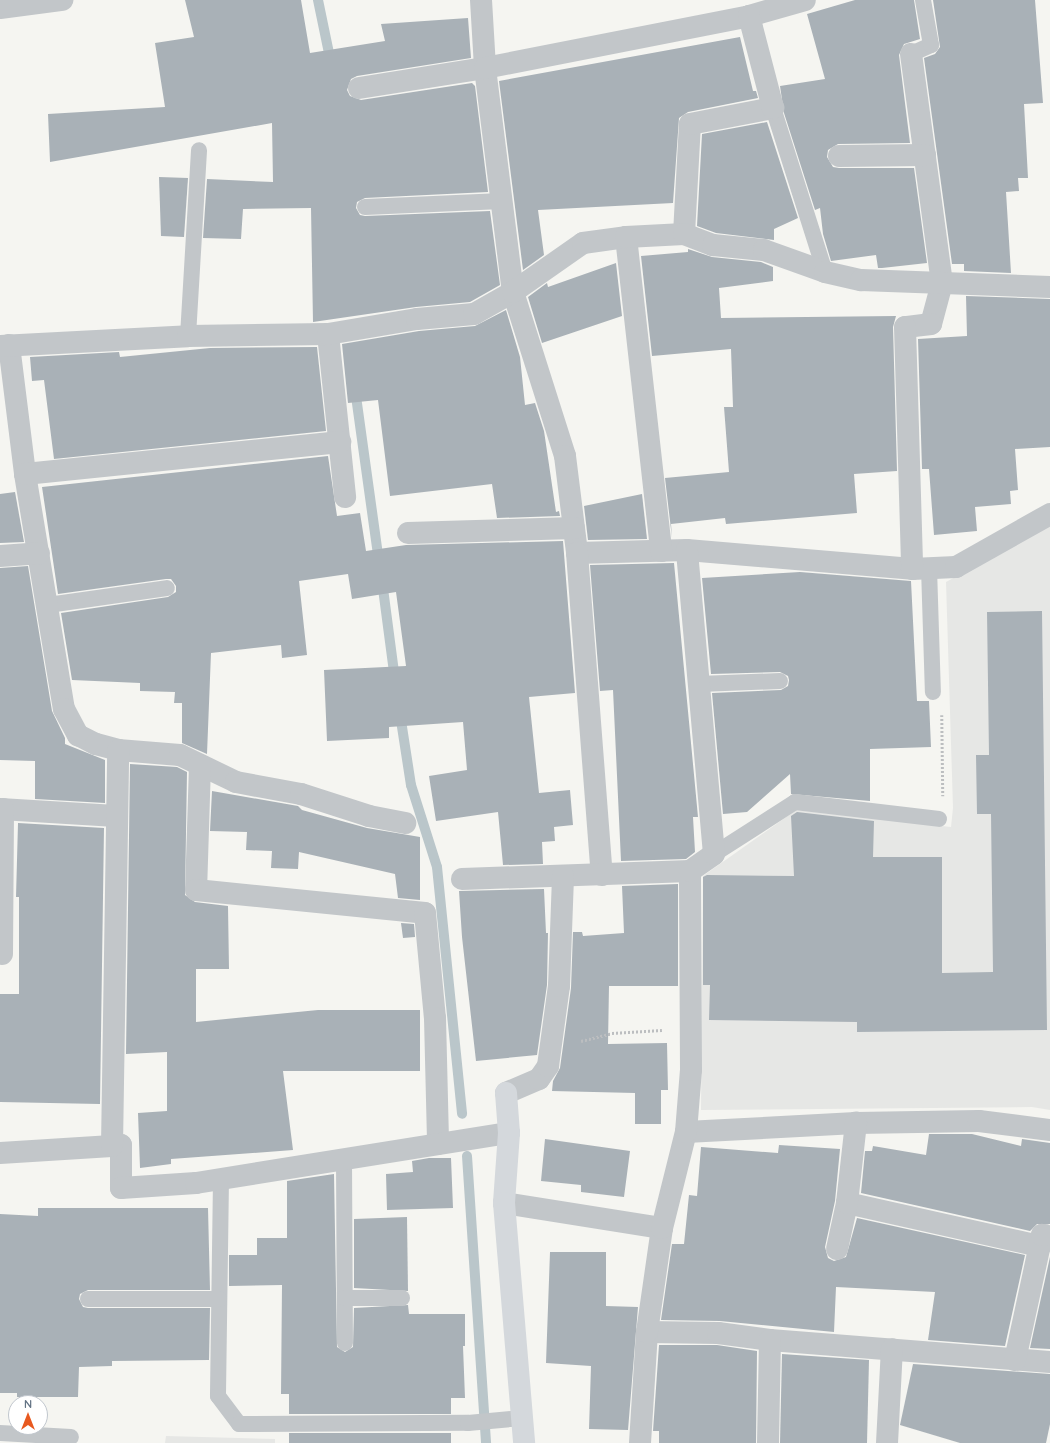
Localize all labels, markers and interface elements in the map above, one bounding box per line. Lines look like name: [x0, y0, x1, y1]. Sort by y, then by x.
north arrow: [8, 1395, 48, 1435]
text: N: [24, 1397, 32, 1411]

